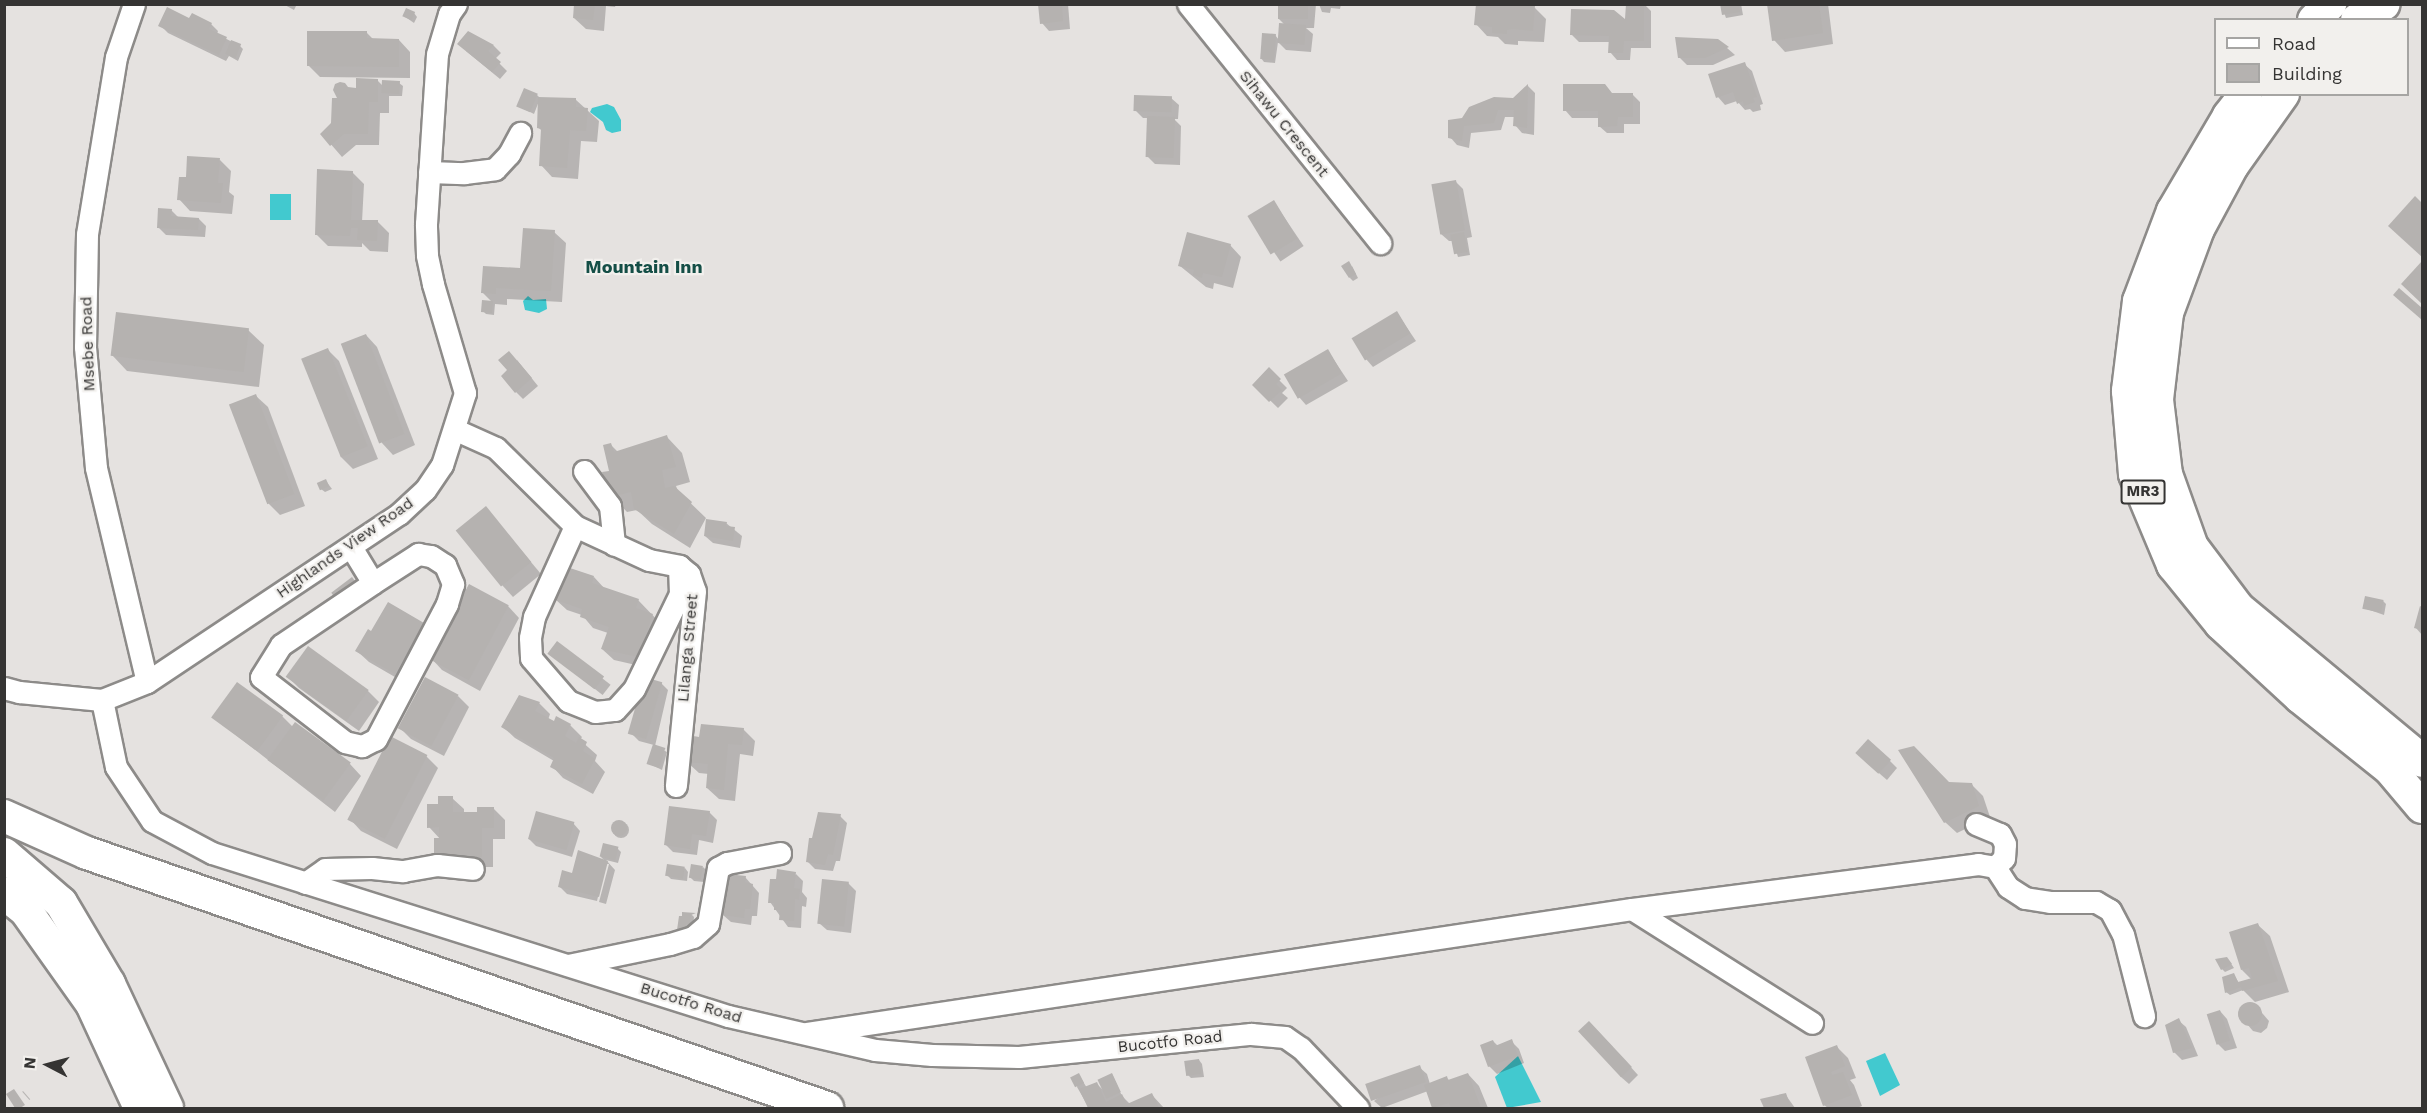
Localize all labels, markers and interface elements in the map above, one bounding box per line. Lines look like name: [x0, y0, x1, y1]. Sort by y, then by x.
legend: [2214, 18, 2409, 96]
text: Road: [2272, 33, 2316, 54]
text: Building: [2272, 63, 2342, 84]
street label: Sihawu Crescent: [1235, 67, 1333, 181]
district label: Mountain Inn: [585, 256, 703, 278]
street label: Msebe Road: [77, 296, 99, 392]
road number: MR3: [2120, 480, 2166, 504]
street label: Highlands View Road: [272, 493, 418, 603]
street label: Lilanga Street: [674, 593, 702, 703]
street label: Bucotfo Road: [638, 978, 744, 1028]
street label: Bucotfo Road: [1117, 1027, 1223, 1057]
north arrow: [18, 1035, 78, 1095]
text: N: [20, 1056, 40, 1070]

